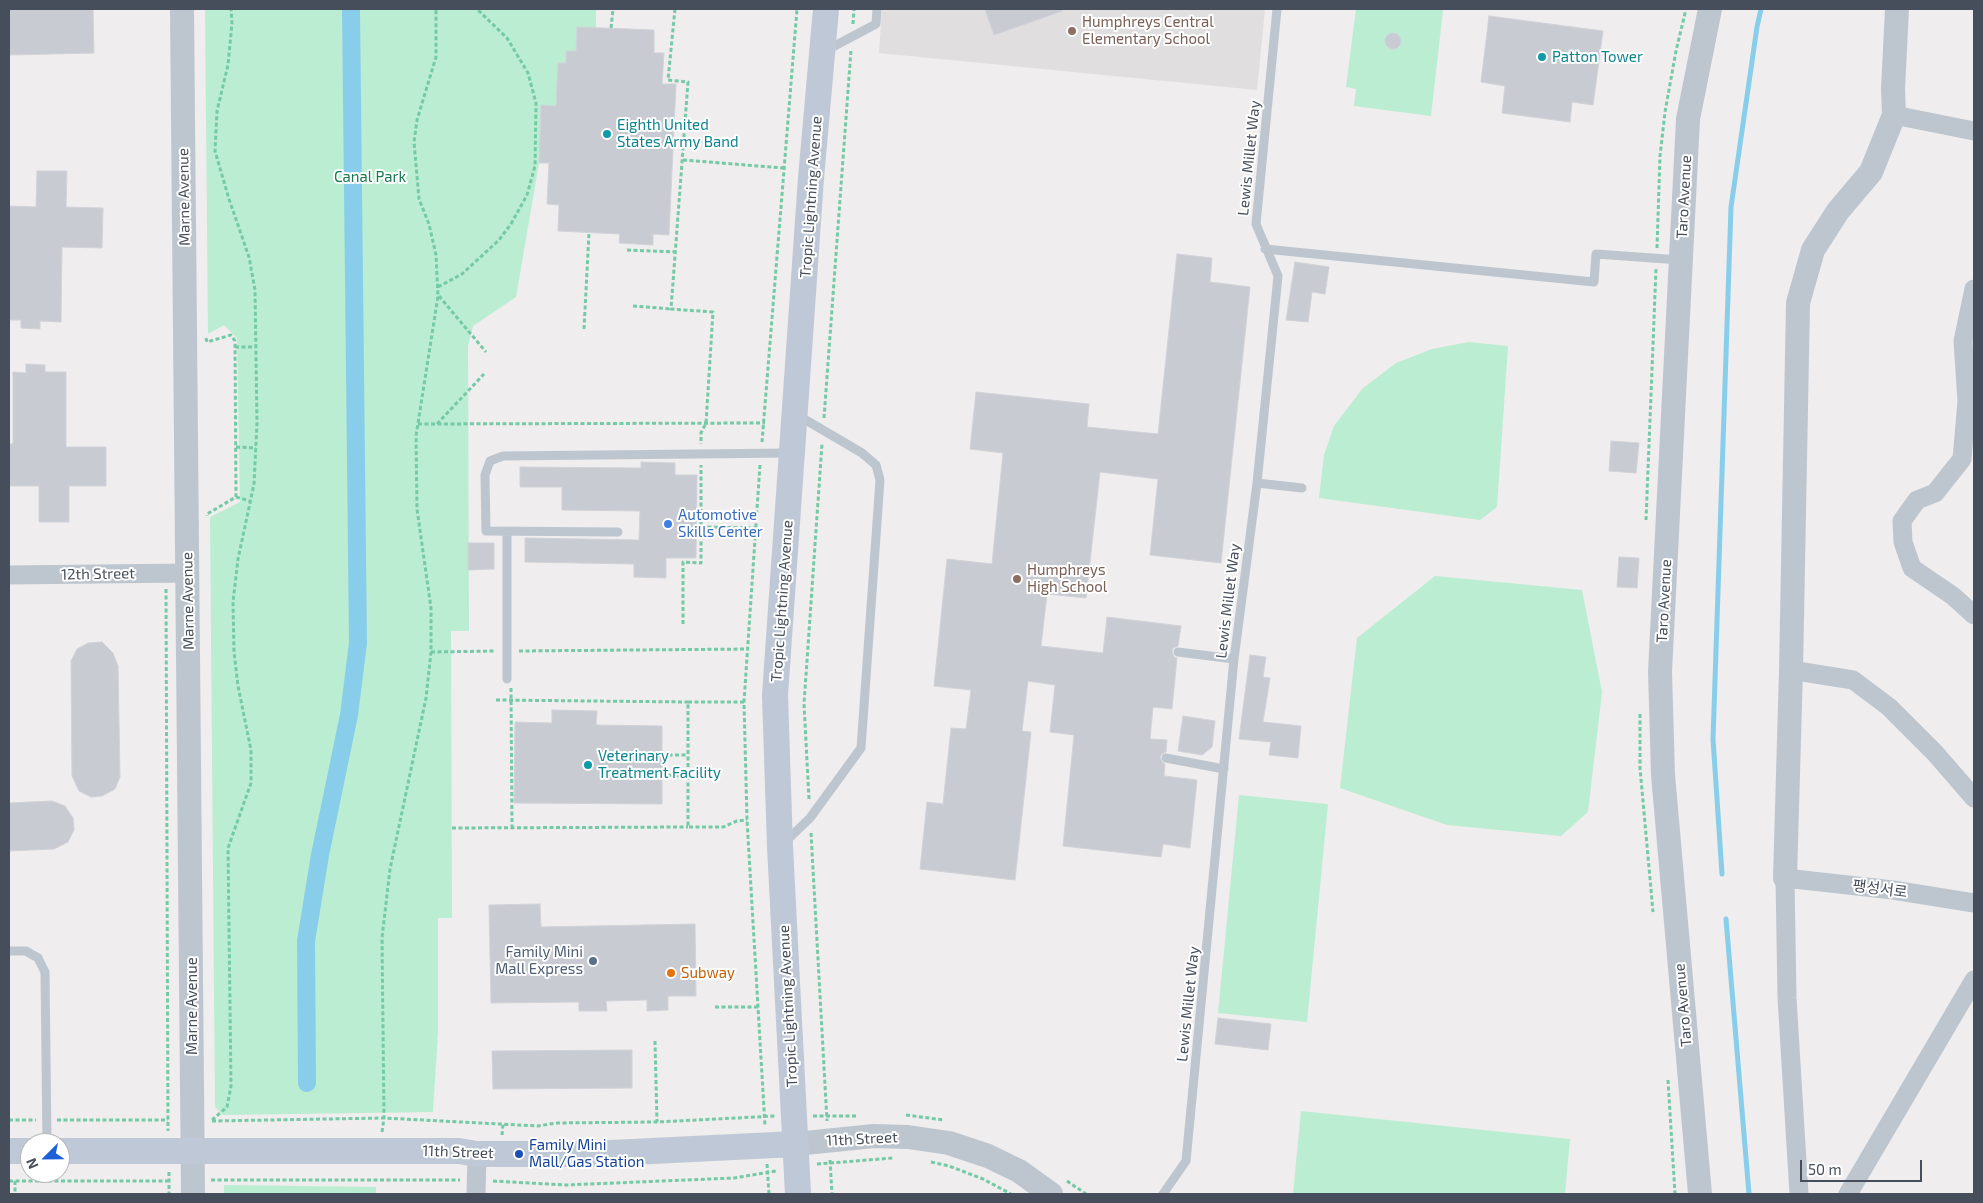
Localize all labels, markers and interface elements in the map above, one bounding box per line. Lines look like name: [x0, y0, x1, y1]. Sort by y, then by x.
place label: Humphreys Central Elementary School: [1082, 13, 1214, 48]
marker: Humphreys Central Elementary School: [1066, 25, 1078, 37]
place label: Patton Tower: [1552, 48, 1643, 66]
marker: Patton Tower: [1536, 51, 1548, 63]
street label: Lewis Millet Way: [1234, 99, 1264, 217]
place label: Eighth United States Army Band: [617, 116, 739, 151]
street label: Tropic Lightning Avenue: [796, 116, 826, 278]
marker: Eighth United States Army Band: [601, 128, 613, 140]
street label: Marne Avenue: [174, 148, 194, 246]
street label: Taro Avenue: [1673, 155, 1695, 239]
park label: Canal Park: [334, 168, 406, 186]
place label: Automotive Skills Center: [678, 506, 763, 541]
marker: Automotive Skills Center: [662, 518, 674, 530]
street label: Tropic Lightning Avenue: [767, 520, 797, 682]
street label: Lewis Millet Way: [1212, 542, 1244, 660]
street label: Marne Avenue: [178, 552, 198, 650]
street label: Taro Avenue: [1653, 559, 1675, 643]
place label: Humphreys High School: [1027, 561, 1107, 596]
street label: 12th Street: [61, 564, 135, 584]
marker: Humphreys High School: [1011, 573, 1023, 585]
place label: Veterinary Treatment Facility: [598, 747, 721, 782]
marker: Veterinary Treatment Facility: [582, 759, 594, 771]
street label: 팽성서로: [1852, 877, 1908, 901]
street label: Tropic Lightning Avenue: [775, 925, 801, 1087]
place label: Family Mini Mall Express: [495, 943, 583, 978]
street label: Lewis Millet Way: [1173, 945, 1203, 1063]
marker: Family Mini Mall Express: [587, 955, 599, 967]
street label: Marne Avenue: [183, 957, 201, 1055]
street label: Taro Avenue: [1670, 963, 1696, 1047]
place label: Subway: [681, 964, 735, 982]
marker: Subway: [665, 967, 677, 979]
street label: 11th Street: [826, 1128, 898, 1150]
north arrow: [20, 1133, 70, 1183]
place label: Family Mini Mall/Gas Station: [529, 1136, 644, 1171]
street label: 11th Street: [422, 1142, 494, 1162]
marker: Family Mini Mall/Gas Station: [513, 1148, 525, 1160]
scale bar: [1803, 1150, 1926, 1182]
text: N: [22, 1156, 41, 1172]
text: 50 m: [1808, 1160, 1842, 1178]

